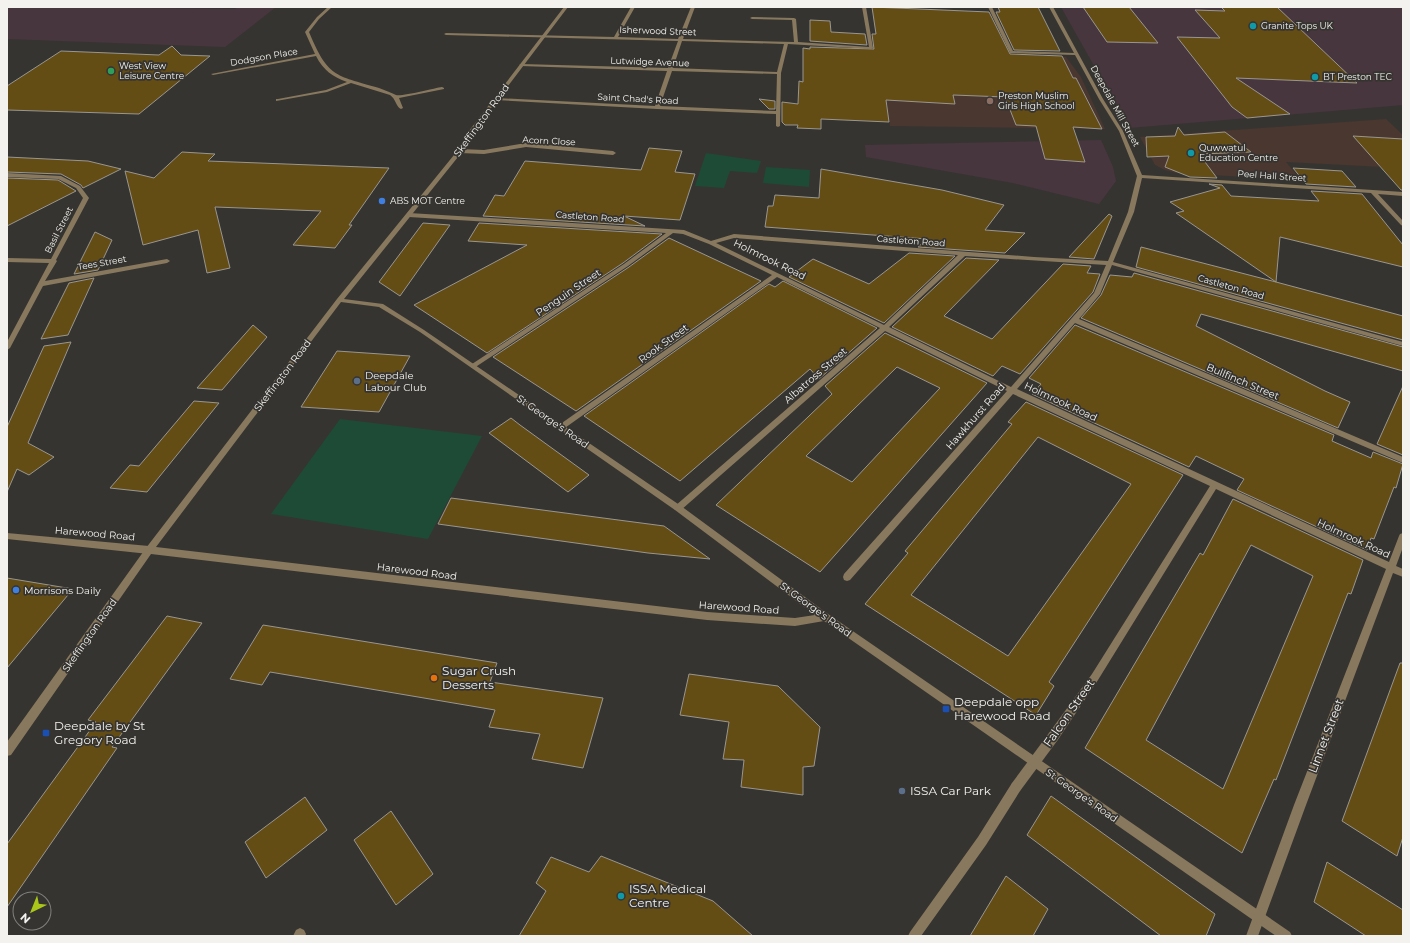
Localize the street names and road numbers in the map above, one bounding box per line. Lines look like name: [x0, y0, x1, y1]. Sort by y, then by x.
street label: Isherwood Street: [619, 24, 697, 37]
street label: Dodgson Place: [229, 45, 299, 68]
street label: Lutwidge Avenue: [610, 55, 690, 68]
street label: Deepdale Mill Street: [1088, 63, 1143, 149]
street label: Skeffington Road: [451, 81, 512, 159]
street label: Saint Chad's Road: [597, 91, 679, 106]
street label: Acorn Close: [522, 134, 576, 147]
street label: Peel Hall Street: [1237, 168, 1307, 183]
street label: Basil Street: [42, 204, 75, 255]
street label: Castleton Road: [555, 209, 625, 224]
street label: Castleton Road: [876, 233, 946, 248]
street label: Holmrook Road: [731, 236, 808, 283]
street label: Tees Street: [77, 253, 128, 272]
street label: Penguin Street: [533, 266, 603, 319]
street label: Castleton Road: [1197, 272, 1266, 301]
street label: Rook Street: [636, 321, 691, 366]
street label: Skeffington Road: [251, 337, 314, 414]
street label: Albatross Street: [781, 344, 850, 406]
street label: Bullfinch Street: [1205, 360, 1281, 403]
street label: Holmrook Road: [1022, 379, 1099, 424]
street label: Hawkhurst Road: [943, 380, 1008, 452]
street label: St George's Road: [514, 392, 591, 451]
street label: Holmrook Road: [1315, 516, 1392, 561]
street label: Harewood Road: [54, 524, 136, 543]
street label: Harewood Road: [376, 560, 458, 583]
street label: St George's Road: [777, 579, 854, 640]
street label: Skeffington Road: [59, 596, 120, 675]
street label: Harewood Road: [698, 598, 780, 617]
street label: Falcon Street: [1040, 676, 1098, 750]
street label: Linnet Street: [1305, 697, 1347, 775]
street label: St George's Road: [1043, 766, 1120, 825]

